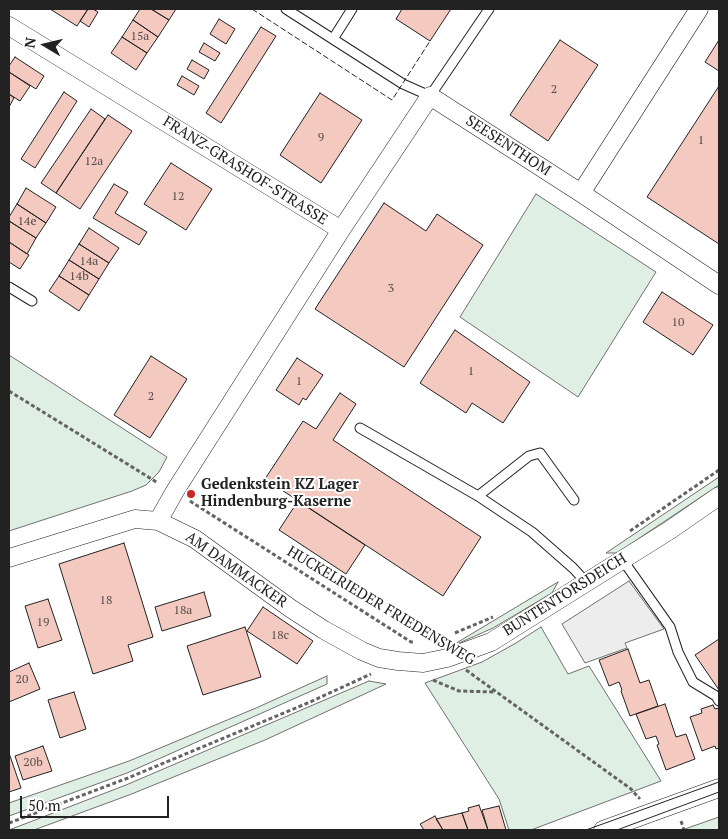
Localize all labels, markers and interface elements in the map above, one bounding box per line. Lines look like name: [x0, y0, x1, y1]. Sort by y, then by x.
north arrow: [20, 20, 70, 70]
house number: 15a: [131, 30, 149, 44]
text: N: [19, 36, 40, 49]
house number: 2: [551, 83, 557, 97]
street label: SEESENTHOM: [462, 112, 554, 180]
street label: FRANZ-GRASHOF-STRASSE: [159, 113, 331, 229]
house number: 9: [318, 131, 324, 145]
house number: 1: [698, 134, 704, 148]
house number: 12a: [85, 155, 103, 169]
house number: 12: [172, 190, 184, 204]
house number: 14e: [18, 215, 36, 229]
house number: 14a: [80, 255, 98, 269]
house number: 14b: [69, 270, 89, 284]
house number: 3: [388, 282, 394, 296]
house number: 10: [672, 316, 684, 330]
house number: 1: [468, 365, 474, 379]
house number: 1: [296, 375, 302, 389]
house number: 2: [148, 390, 154, 404]
place label: Gedenkstein KZ Lager Hindenburg-Kaserne: [201, 476, 359, 511]
marker: Gedenkstein KZ Lager Hindenburg-Kaserne: [185, 488, 197, 500]
street label: AM DAMMACKER: [182, 528, 290, 612]
street label: HUCKELRIEDER FRIEDENSWEG: [284, 543, 478, 669]
street label: BUNTENTORSDEICH: [500, 550, 630, 640]
house number: 18: [100, 594, 112, 608]
house number: 18a: [174, 604, 192, 618]
house number: 19: [37, 616, 49, 630]
house number: 18c: [271, 629, 289, 643]
house number: 20: [16, 673, 28, 687]
house number: 20b: [23, 756, 43, 770]
scale bar: [22, 786, 171, 818]
text: 50 m: [28, 795, 61, 815]

